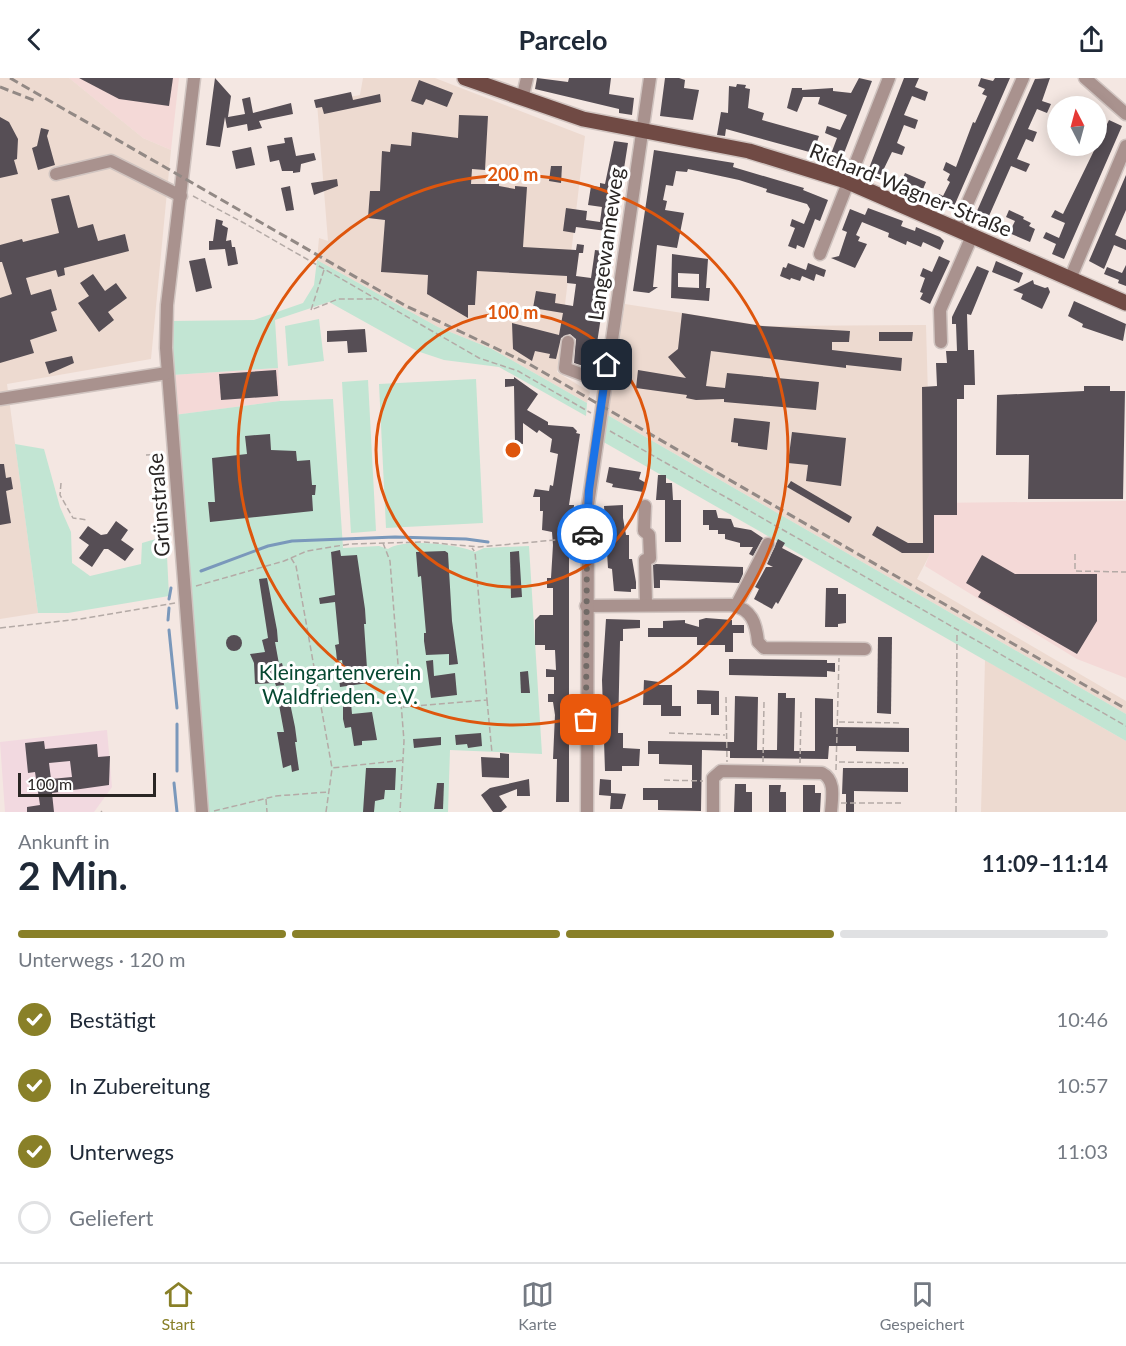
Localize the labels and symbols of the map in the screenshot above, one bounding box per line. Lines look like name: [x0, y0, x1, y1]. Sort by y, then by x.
north arrow: [1047, 96, 1107, 156]
street label: Richard-Wagner-Straße: [806, 137, 1016, 241]
text: 200 m: [488, 163, 538, 185]
street label: Langewanneweg: [582, 166, 628, 322]
text: 100 m: [488, 301, 538, 323]
pin: [581, 339, 632, 390]
centre of rings: [503, 440, 523, 460]
street label: Grünstraße: [142, 452, 174, 558]
courier: [557, 504, 617, 564]
park label: Kleingartenverein Waldfrieden. e.V.: [259, 659, 421, 708]
pin: [560, 694, 611, 745]
scale bar: [18, 770, 156, 798]

